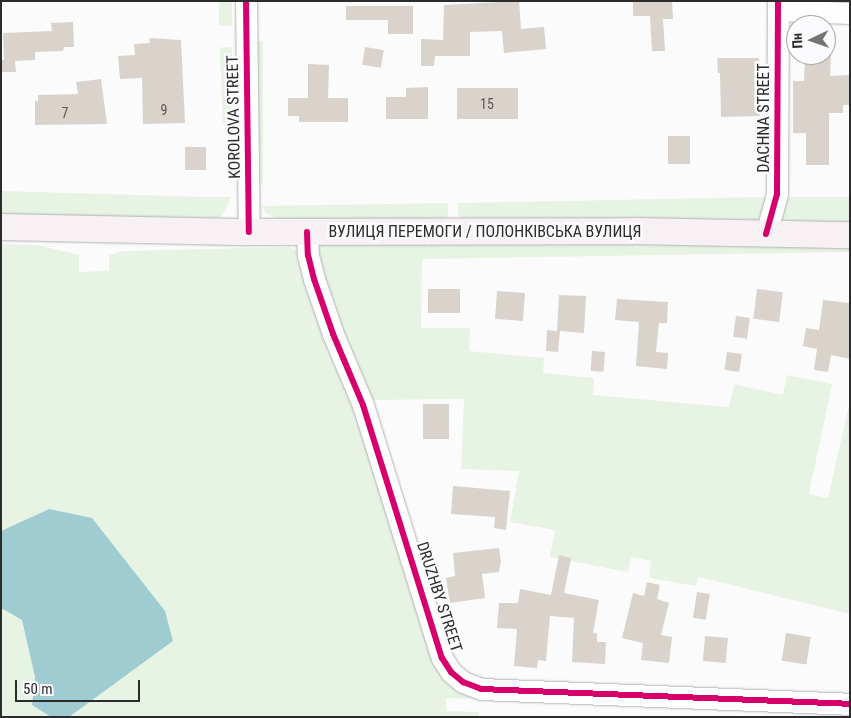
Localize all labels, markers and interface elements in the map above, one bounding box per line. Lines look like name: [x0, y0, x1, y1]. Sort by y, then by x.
north arrow: [786, 15, 836, 65]
text: Пн: [789, 33, 805, 49]
street label: KOROLOVA STREET: [223, 55, 245, 179]
street label: DACHNA STREET: [754, 63, 774, 173]
house number: 15: [480, 96, 494, 112]
house number: 9: [161, 102, 167, 118]
house number: 7: [62, 105, 68, 121]
street label: ВУЛИЦЯ ПЕРЕМОГИ / ПОЛОНКІВСЬКА ВУЛИЦЯ: [328, 222, 642, 242]
street label: DRUZHBY STREET: [412, 539, 466, 655]
scale bar: [18, 670, 142, 702]
text: 50 m: [23, 680, 53, 698]

